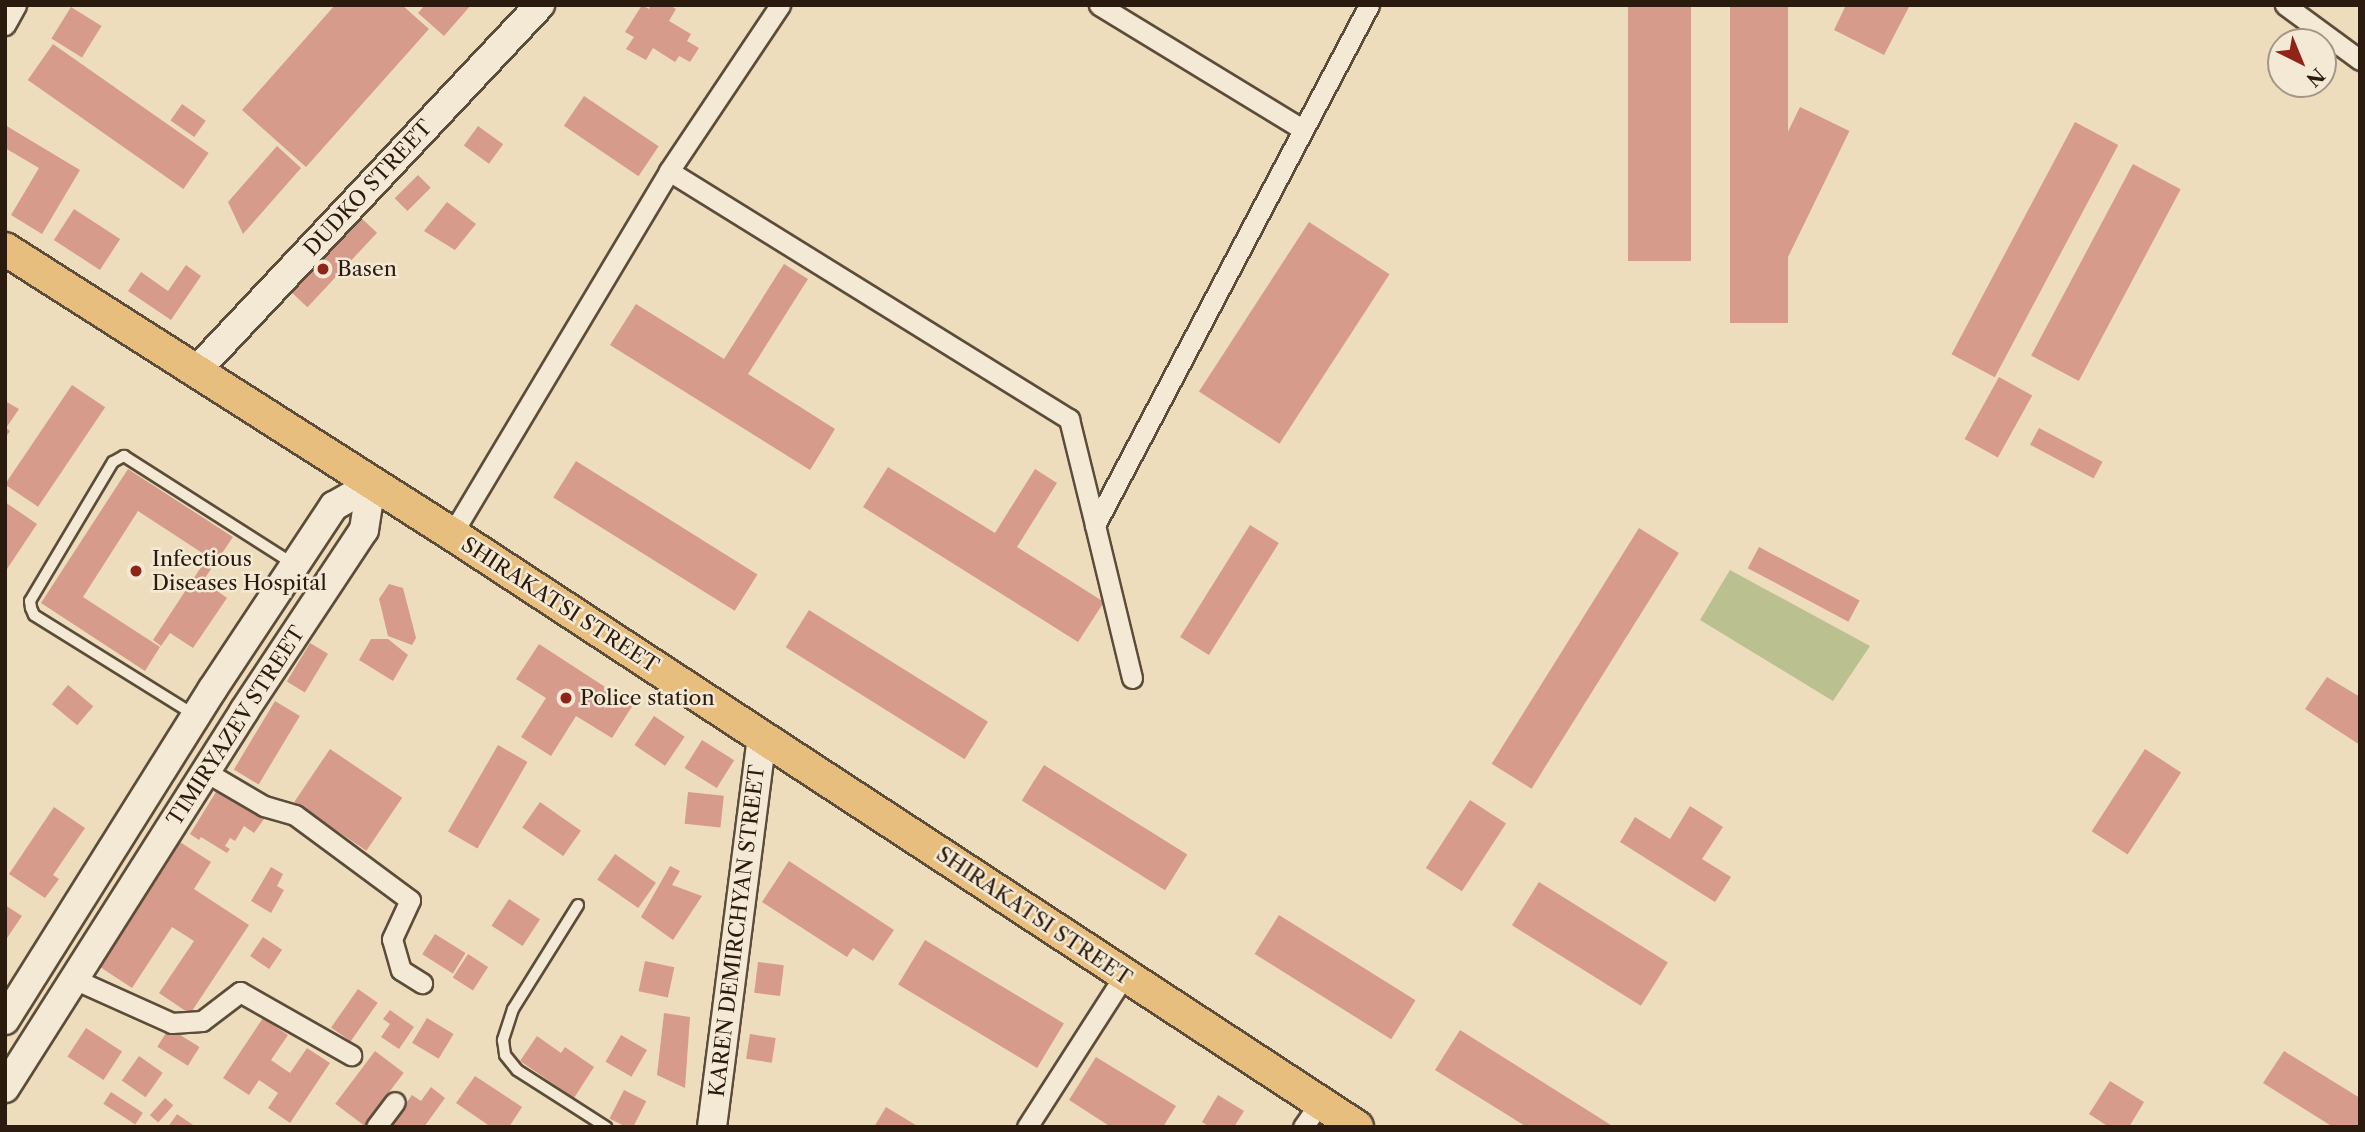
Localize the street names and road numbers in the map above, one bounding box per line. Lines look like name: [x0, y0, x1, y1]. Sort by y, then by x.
street label: DUDKO STREET: [299, 115, 437, 261]
street label: SHIRAKATSI STREET: [457, 532, 663, 678]
street label: TIMIRYAZEV STREET: [162, 621, 310, 831]
street label: KAREN DEMIRCHYAN STREET: [704, 763, 770, 1099]
street label: SHIRAKATSI STREET: [932, 841, 1136, 991]

